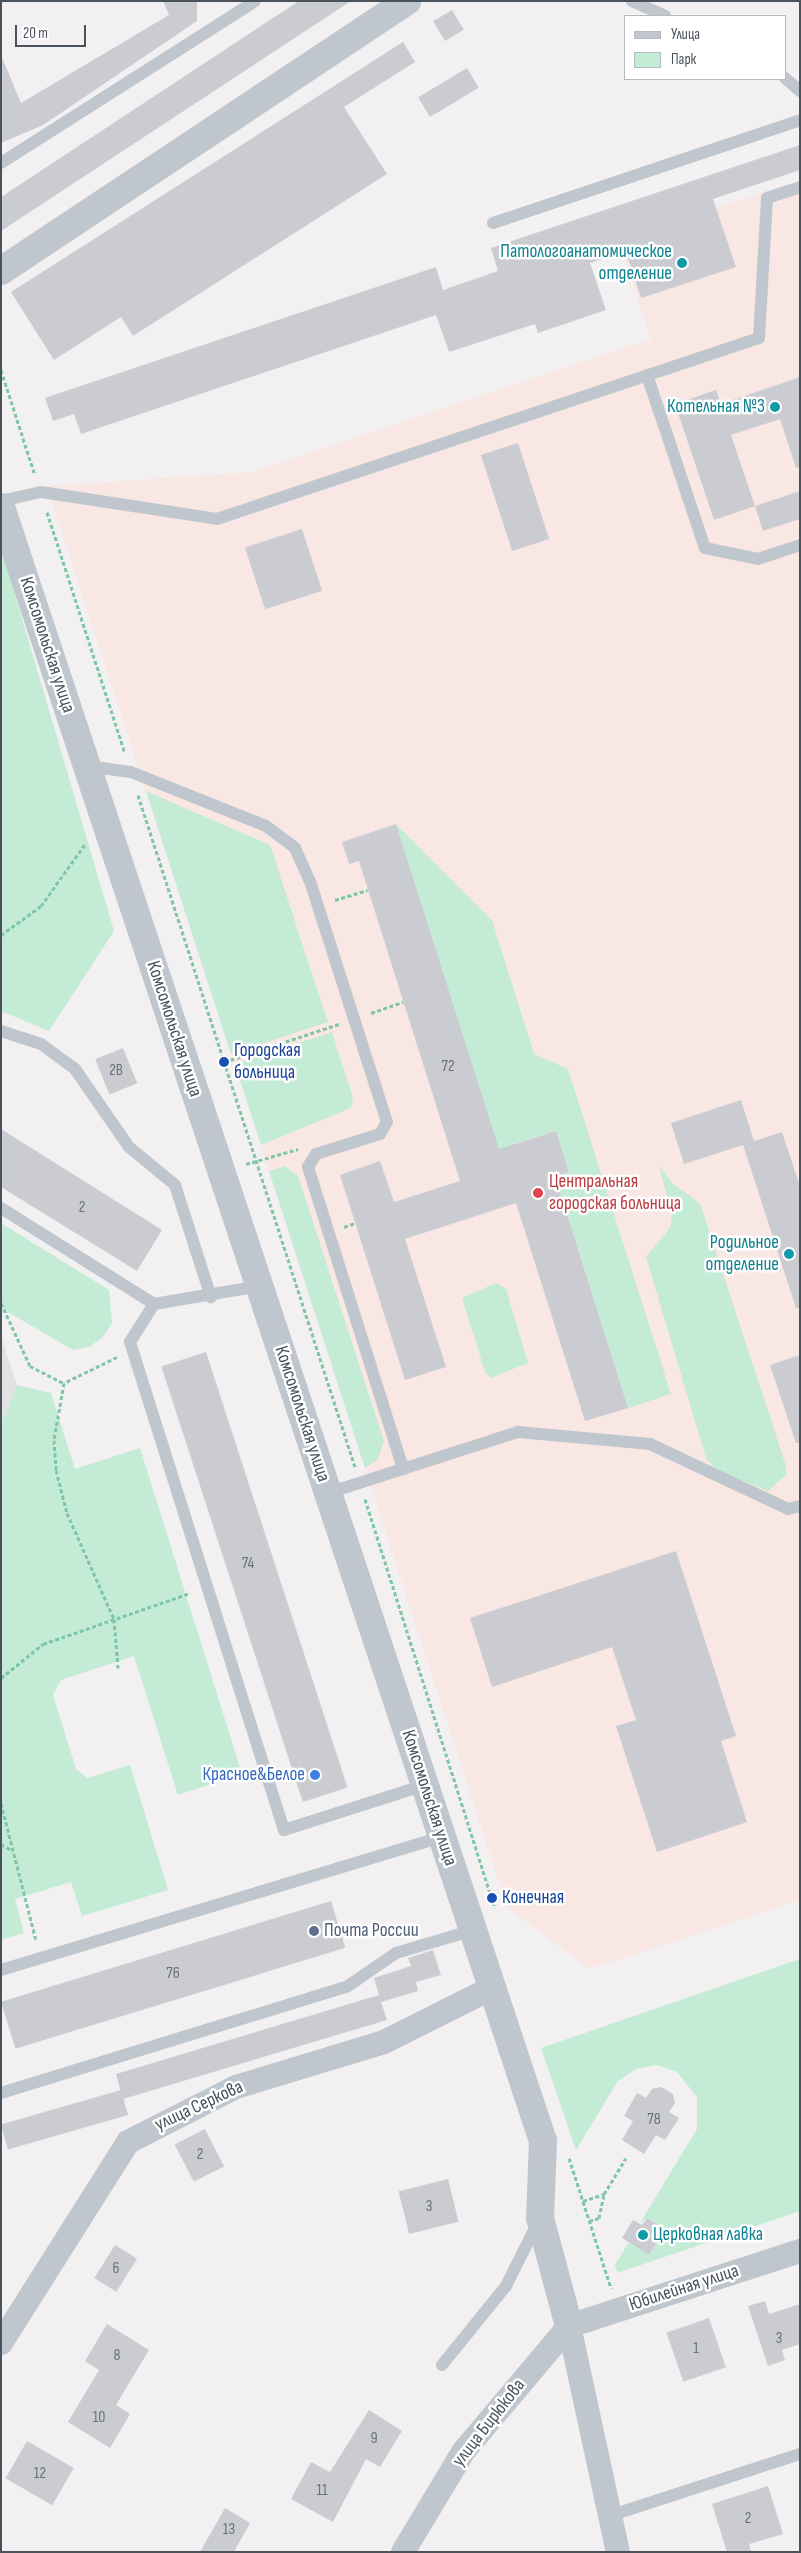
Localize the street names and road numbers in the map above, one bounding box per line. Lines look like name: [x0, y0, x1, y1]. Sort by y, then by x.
street label: Комсомольская улица: [14, 574, 80, 716]
street label: Комсомольская улица: [141, 958, 207, 1100]
street label: Комсомольская улица: [269, 1343, 335, 1485]
street label: Комсомольская улица: [396, 1727, 462, 1869]
street label: улица Серкова: [151, 2076, 247, 2136]
street label: Юбилейная улица: [626, 2260, 742, 2316]
street label: улица Бирюкова: [448, 2375, 530, 2471]

